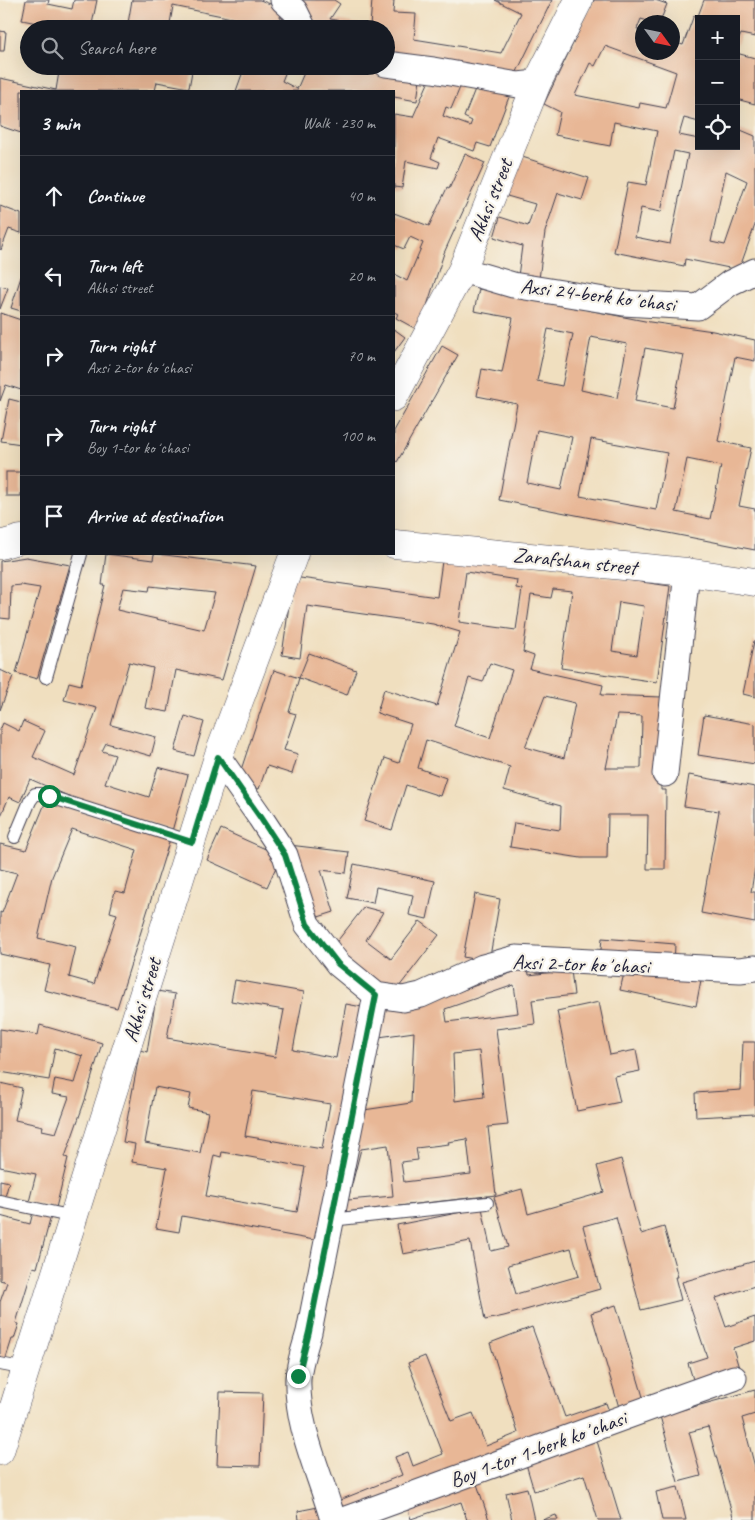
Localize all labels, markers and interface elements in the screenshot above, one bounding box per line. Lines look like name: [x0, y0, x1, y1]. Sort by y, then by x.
north arrow: [635, 15, 680, 60]
map controls: [695, 15, 740, 150]
button: +: [695, 15, 740, 60]
search box: [20, 20, 395, 75]
icon: search: [38, 34, 66, 62]
text: Search here: [78, 36, 155, 60]
button: −: [695, 60, 740, 105]
button: locate: [695, 105, 740, 150]
text: 3 min: [40, 110, 80, 136]
text: Walk · 230 m: [303, 113, 375, 133]
street label: Akhsi street: [462, 153, 519, 245]
icon: ahead: [40, 182, 68, 210]
text: Continue: [87, 184, 144, 208]
text: 40 m: [348, 186, 375, 206]
text: Turn left: [87, 254, 142, 278]
icon: left: [40, 262, 68, 290]
text: 20 m: [348, 266, 375, 286]
street label: Аxsi 24-berk koʼchasi: [519, 273, 680, 318]
text: Akhsi street: [87, 278, 153, 298]
text: Turn right: [87, 334, 154, 358]
icon: right: [40, 342, 68, 370]
text: 70 m: [348, 346, 375, 366]
text: Аxsi 2-tor koʼchasi: [87, 358, 191, 378]
text: Turn right: [87, 414, 154, 438]
icon: right: [40, 422, 68, 450]
text: 100 m: [341, 426, 375, 446]
text: Boy 1-tor koʼchasi: [87, 438, 189, 458]
icon: arrive: [40, 502, 68, 530]
text: Arrive at destination: [87, 504, 223, 528]
street label: Zarafshan street: [512, 542, 641, 581]
route start: [38, 785, 61, 808]
street label: Аxsi 2-tor koʼchasi: [512, 949, 653, 979]
street label: Akhsi street: [117, 953, 168, 1045]
route end: [287, 1365, 310, 1388]
street label: Boy 1-tor 1-berk koʼchasi: [446, 1404, 633, 1493]

